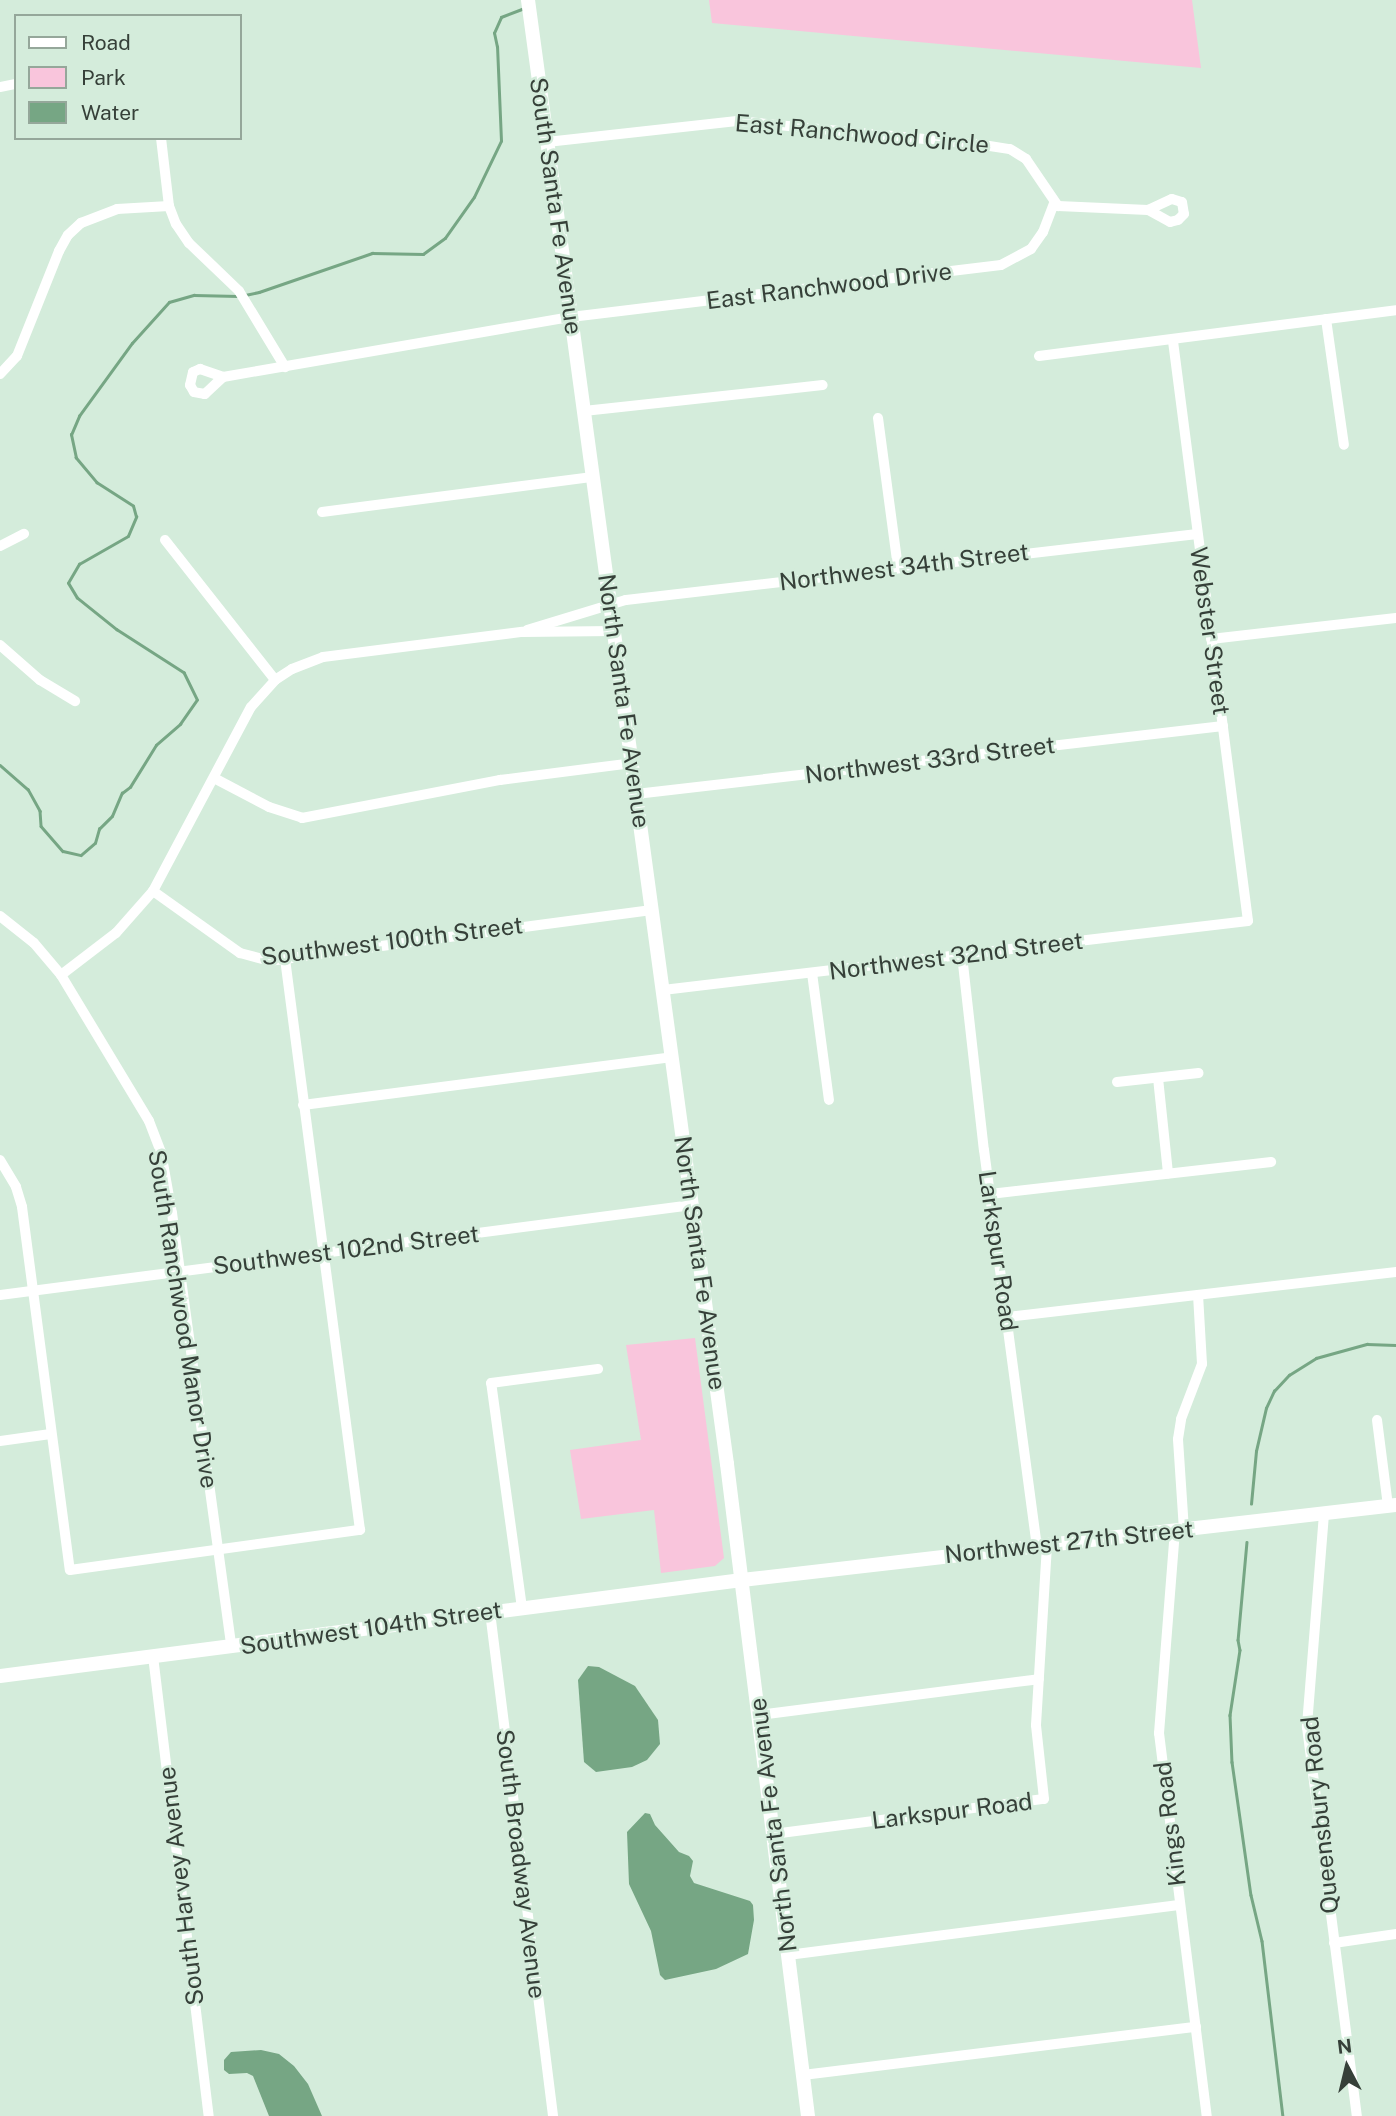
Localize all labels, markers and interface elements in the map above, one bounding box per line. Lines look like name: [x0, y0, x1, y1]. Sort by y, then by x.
legend: [14, 14, 242, 140]
text: Road: [81, 30, 131, 55]
text: Park: [81, 65, 126, 90]
street label: South Santa Fe Avenue: [524, 76, 588, 336]
text: Water: [81, 100, 139, 125]
street label: East Ranchwood Circle: [734, 109, 990, 159]
street label: East Ranchwood Drive: [704, 257, 954, 315]
street label: Northwest 34th Street: [777, 537, 1031, 597]
street label: Webster Street: [1184, 545, 1236, 717]
street label: North Santa Fe Avenue: [592, 572, 656, 830]
street label: Northwest 33rd Street: [803, 730, 1057, 790]
street label: Southwest 100th Street: [260, 911, 524, 971]
street label: Northwest 32nd Street: [827, 926, 1085, 986]
street label: North Santa Fe Avenue: [668, 1134, 732, 1392]
street label: South Ranchwood Manor Drive: [142, 1148, 224, 1490]
street label: Larkspur Road: [972, 1169, 1024, 1333]
street label: Southwest 102nd Street: [211, 1219, 481, 1281]
street label: Northwest 27th Street: [943, 1515, 1195, 1569]
street label: Southwest 104th Street: [238, 1595, 504, 1661]
street label: North Santa Fe Avenue: [743, 1696, 803, 1954]
street label: Queensbury Road: [1295, 1715, 1345, 1915]
street label: South Broadway Avenue: [490, 1728, 552, 2000]
street label: Kings Road: [1148, 1760, 1192, 1888]
street label: South Harvey Avenue: [152, 1765, 210, 2007]
street label: Larkspur Road: [870, 1787, 1034, 1835]
north arrow: [1312, 2032, 1382, 2102]
text: N: [1336, 2034, 1353, 2058]

